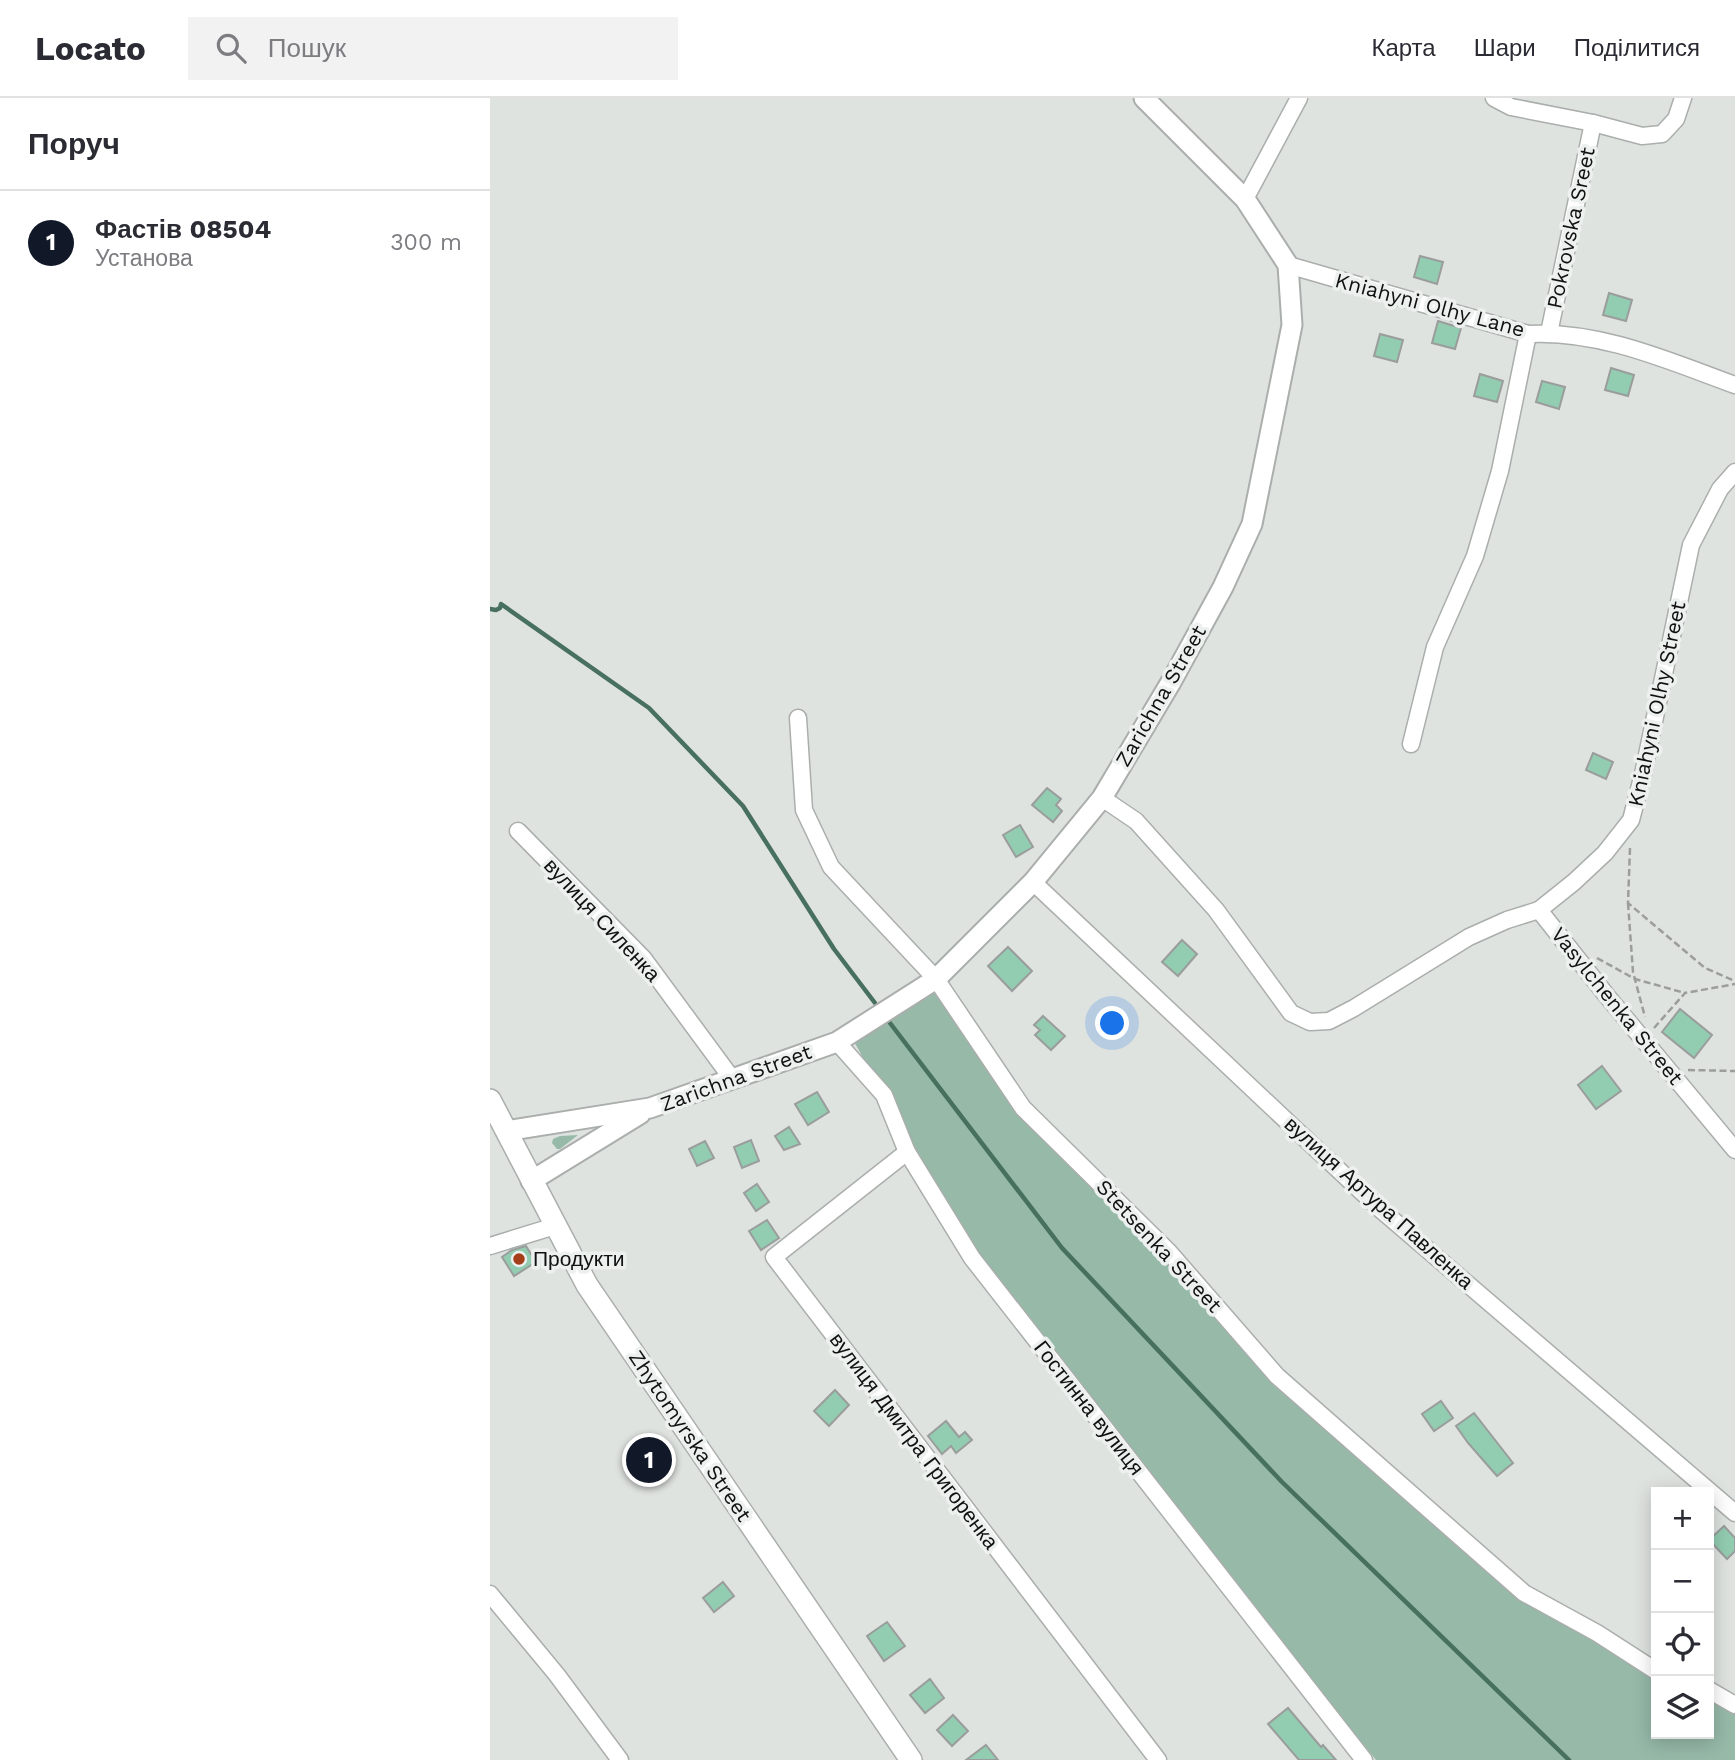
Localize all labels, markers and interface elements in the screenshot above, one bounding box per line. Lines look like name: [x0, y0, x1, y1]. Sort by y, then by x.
search box: [188, 17, 678, 80]
text: Locato: [35, 29, 146, 68]
icon: search: [212, 29, 250, 67]
text: Пошук: [268, 33, 346, 63]
text: Карта: [1371, 34, 1436, 62]
text: Шари: [1474, 34, 1536, 62]
text: Поділитися: [1574, 34, 1700, 62]
text: Поруч: [28, 126, 120, 161]
street label: Pokrovska Sreet: [1541, 145, 1600, 311]
text: Фастів 08504: [95, 214, 271, 244]
text: 1: [46, 229, 56, 256]
text: 300 m: [390, 229, 462, 256]
text: Установа: [95, 245, 193, 272]
street label: Kniahyni Olhy Lane: [1333, 267, 1528, 342]
street label: Kniahyni Olhy Street: [1623, 599, 1691, 809]
street label: Zarichna Street: [1110, 621, 1211, 771]
street label: вулиця Силенка: [539, 853, 666, 987]
street label: Vasylchenka Street: [1546, 922, 1689, 1090]
your location: [1095, 1006, 1129, 1040]
street label: Zarichna Street: [657, 1039, 815, 1116]
street label: вулиця Артура Павленка: [1280, 1111, 1479, 1294]
street label: Stetsenka Street: [1091, 1174, 1227, 1317]
place label: Продукти: [533, 1246, 625, 1271]
marker: Продукти: [511, 1251, 527, 1267]
street label: вулиця Дмитра Григоренка: [825, 1328, 1004, 1554]
street label: Гостинна вулиця: [1029, 1336, 1150, 1480]
street label: Zhytomyrska Street: [624, 1345, 757, 1526]
pin: 1: [626, 1434, 672, 1486]
map controls: [1651, 1487, 1714, 1739]
button: +: [1651, 1487, 1714, 1550]
button: −: [1651, 1550, 1714, 1613]
button: locate: [1651, 1613, 1714, 1676]
button: layers: [1651, 1676, 1714, 1739]

